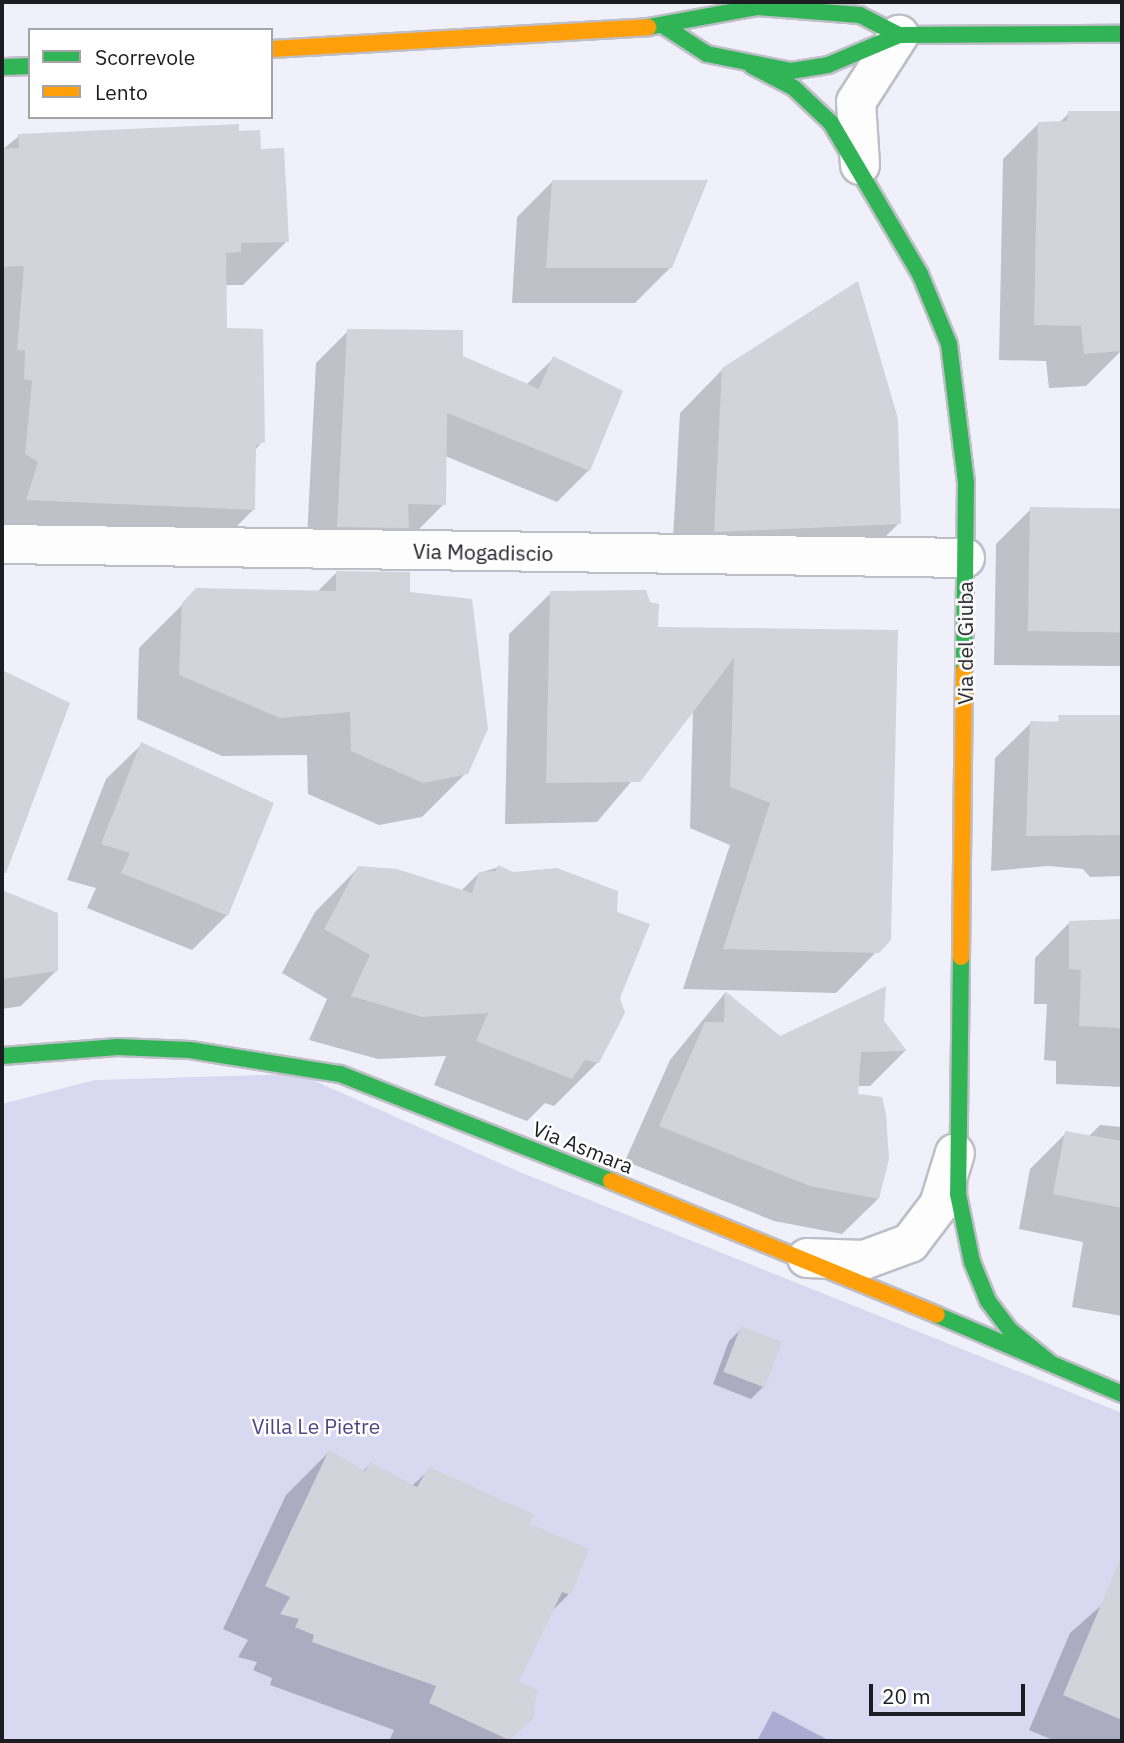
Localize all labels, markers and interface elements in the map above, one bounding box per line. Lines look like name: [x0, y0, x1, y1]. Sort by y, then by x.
legend: [28, 28, 273, 119]
text: Scorrevole: [95, 43, 195, 71]
text: Lento: [95, 78, 148, 106]
street label: Via Mogadiscio: [413, 538, 553, 566]
street label: Via del Giuba: [952, 581, 978, 705]
street label: Via Asmara: [529, 1115, 637, 1179]
park label: Villa Le Pietre: [252, 1413, 380, 1439]
scale bar: [872, 1670, 1028, 1714]
text: 20 m: [882, 1682, 931, 1710]

